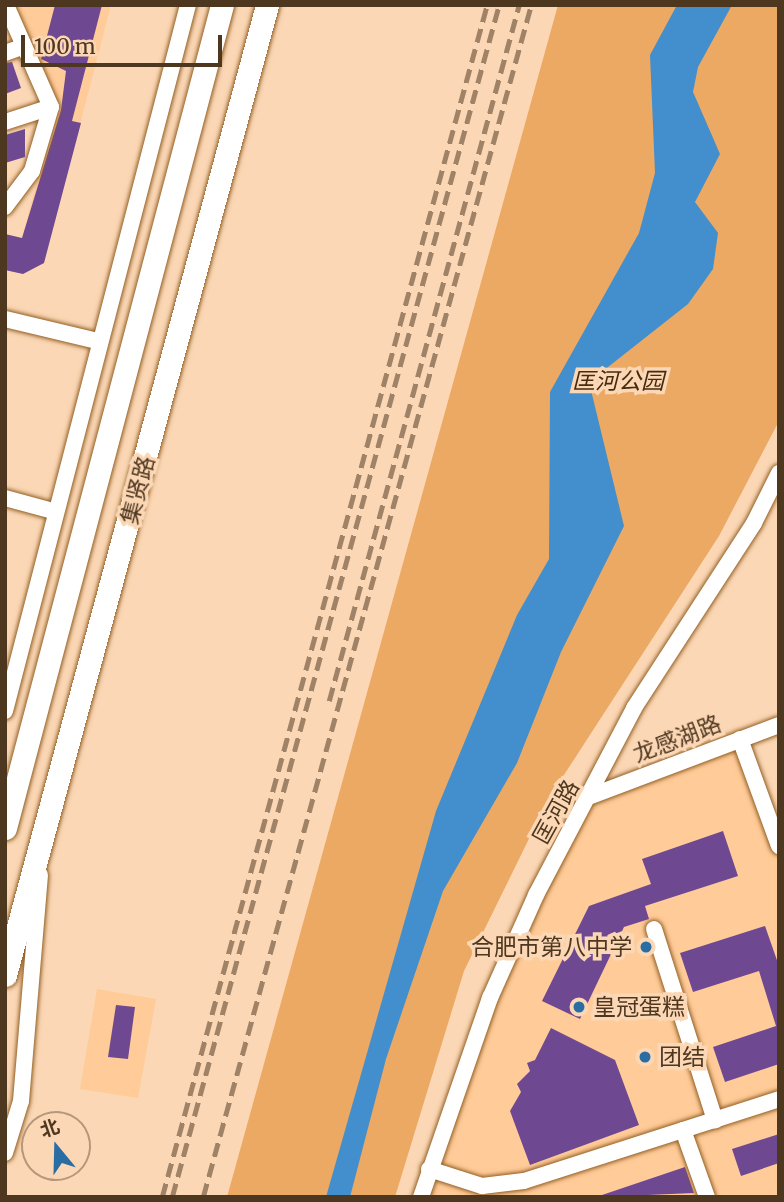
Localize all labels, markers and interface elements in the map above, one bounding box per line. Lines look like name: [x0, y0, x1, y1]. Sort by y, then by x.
scale bar: [24, 21, 226, 65]
text: 100 m: [34, 33, 96, 60]
park label: 匡河公园: [572, 367, 664, 395]
street label: 集贤路: [116, 453, 160, 527]
street label: 龙感湖路: [629, 710, 725, 768]
street label: 匡河路: [527, 775, 585, 849]
place label: 合肥市第八中学: [471, 933, 632, 961]
marker: 合肥市第八中学: [638, 939, 654, 955]
place label: 皇冠蛋糕: [593, 993, 685, 1021]
marker: 皇冠蛋糕: [571, 999, 587, 1015]
place label: 团结: [659, 1043, 705, 1071]
marker: 团结: [637, 1049, 653, 1065]
north arrow: [21, 1111, 91, 1181]
text: 北: [37, 1114, 63, 1142]

